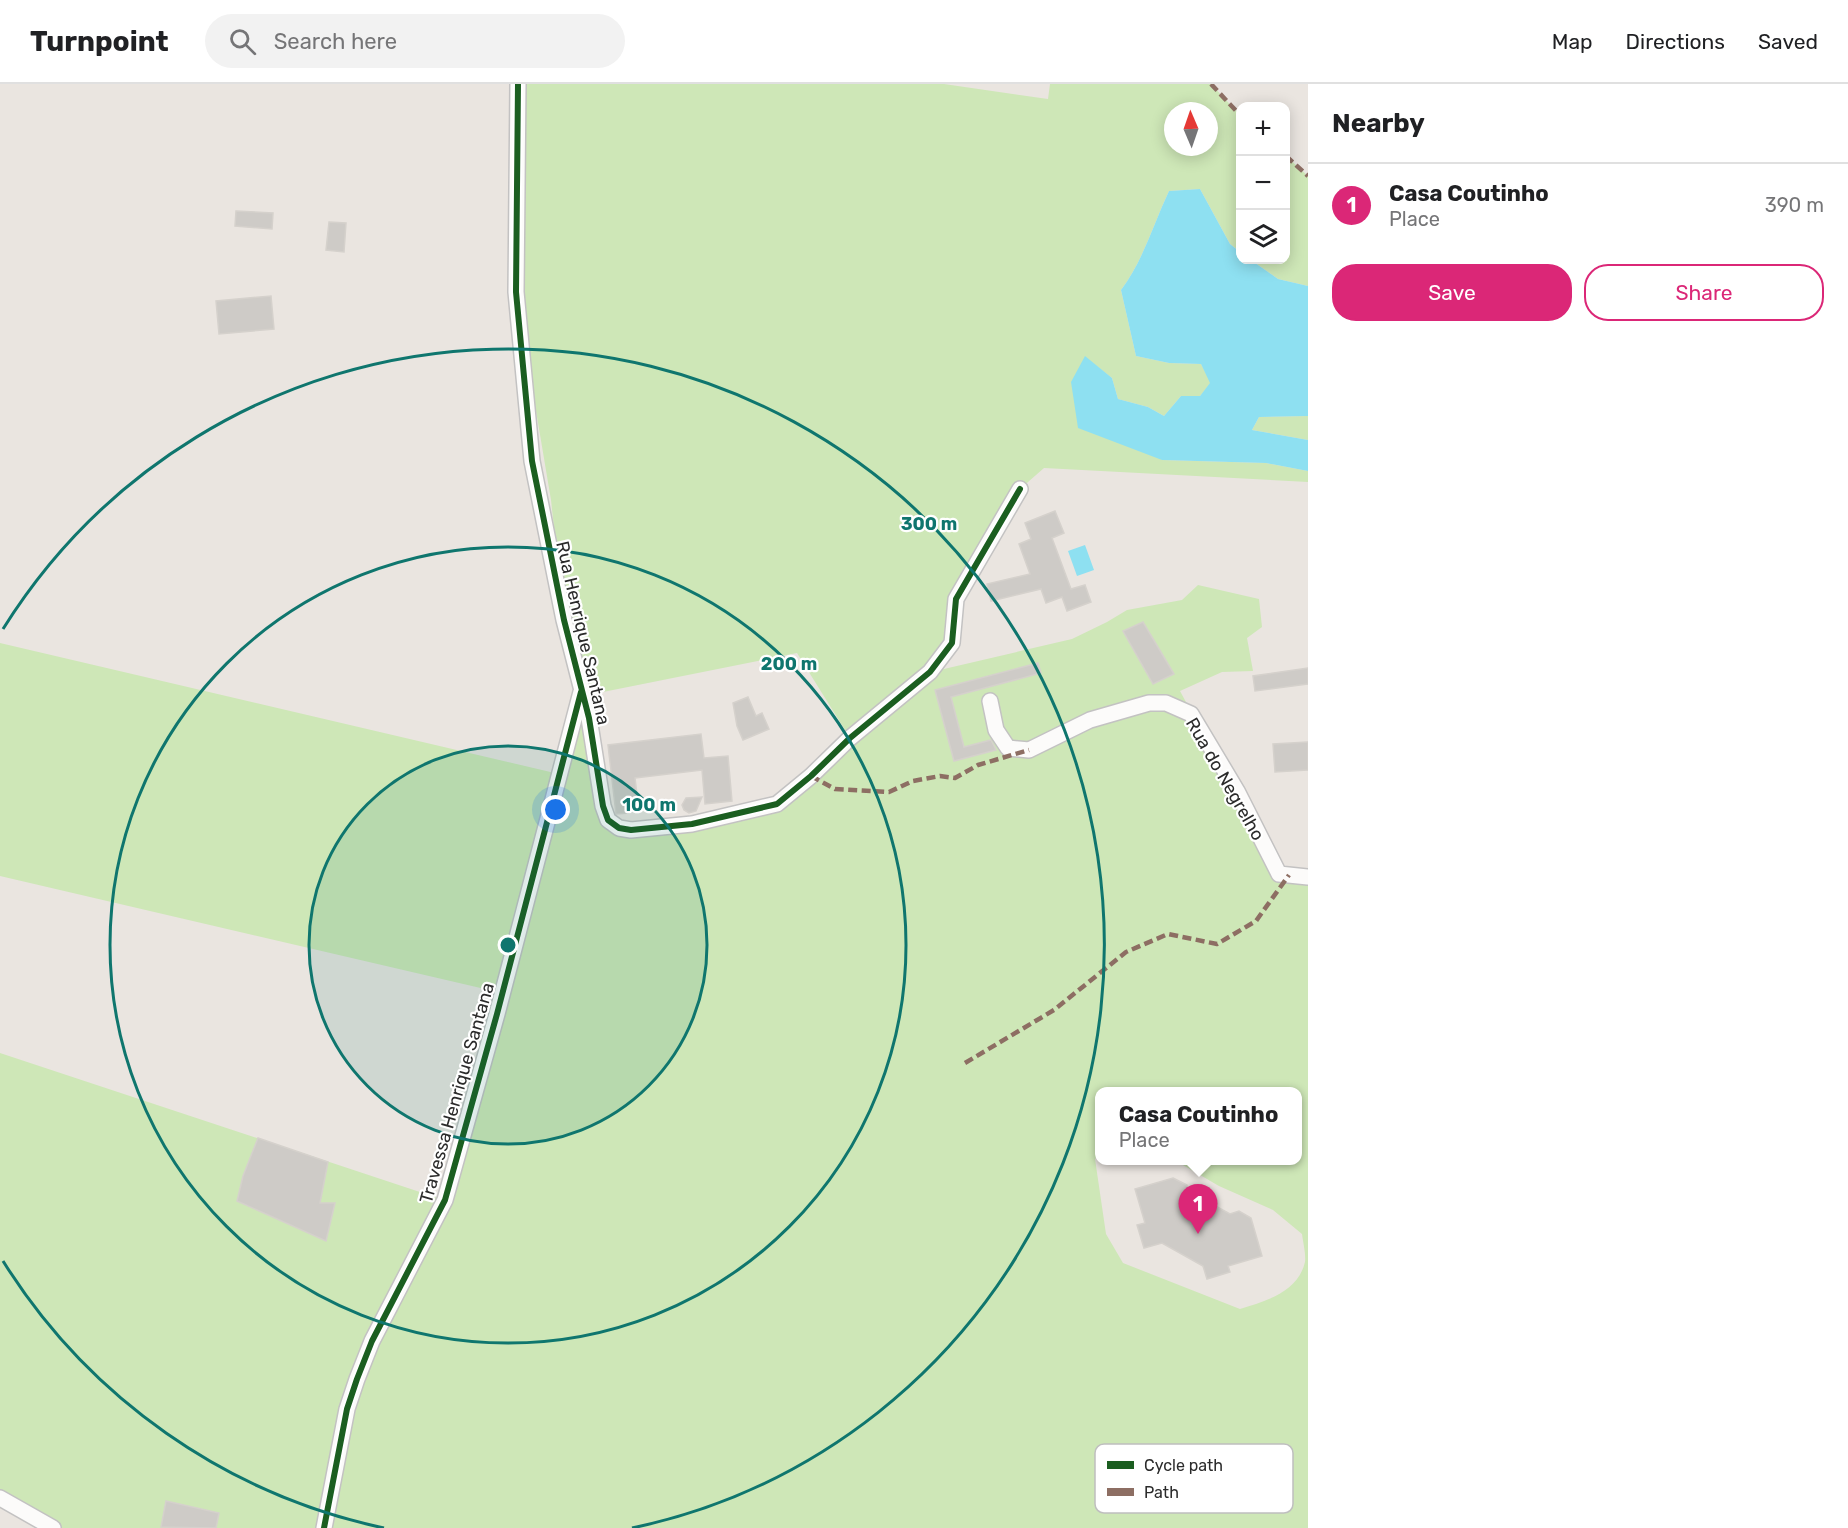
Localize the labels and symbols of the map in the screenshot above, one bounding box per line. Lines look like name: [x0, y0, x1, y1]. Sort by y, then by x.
north arrow: [1164, 102, 1218, 156]
text: 300 m: [901, 513, 957, 535]
street label: Rua Henrique Santana: [551, 539, 615, 727]
text: 200 m: [761, 653, 817, 675]
street label: Rua do Negrelho: [1181, 714, 1269, 844]
text: 100 m: [622, 794, 676, 816]
your location: [541, 795, 570, 824]
centre of rings: [498, 935, 518, 955]
street label: Travessa Henrique Santana: [415, 980, 499, 1206]
pin: 1: [1178, 1184, 1218, 1234]
legend: [1095, 1444, 1293, 1513]
text: Cycle path: [1144, 1456, 1223, 1475]
text: Path: [1144, 1483, 1179, 1502]

